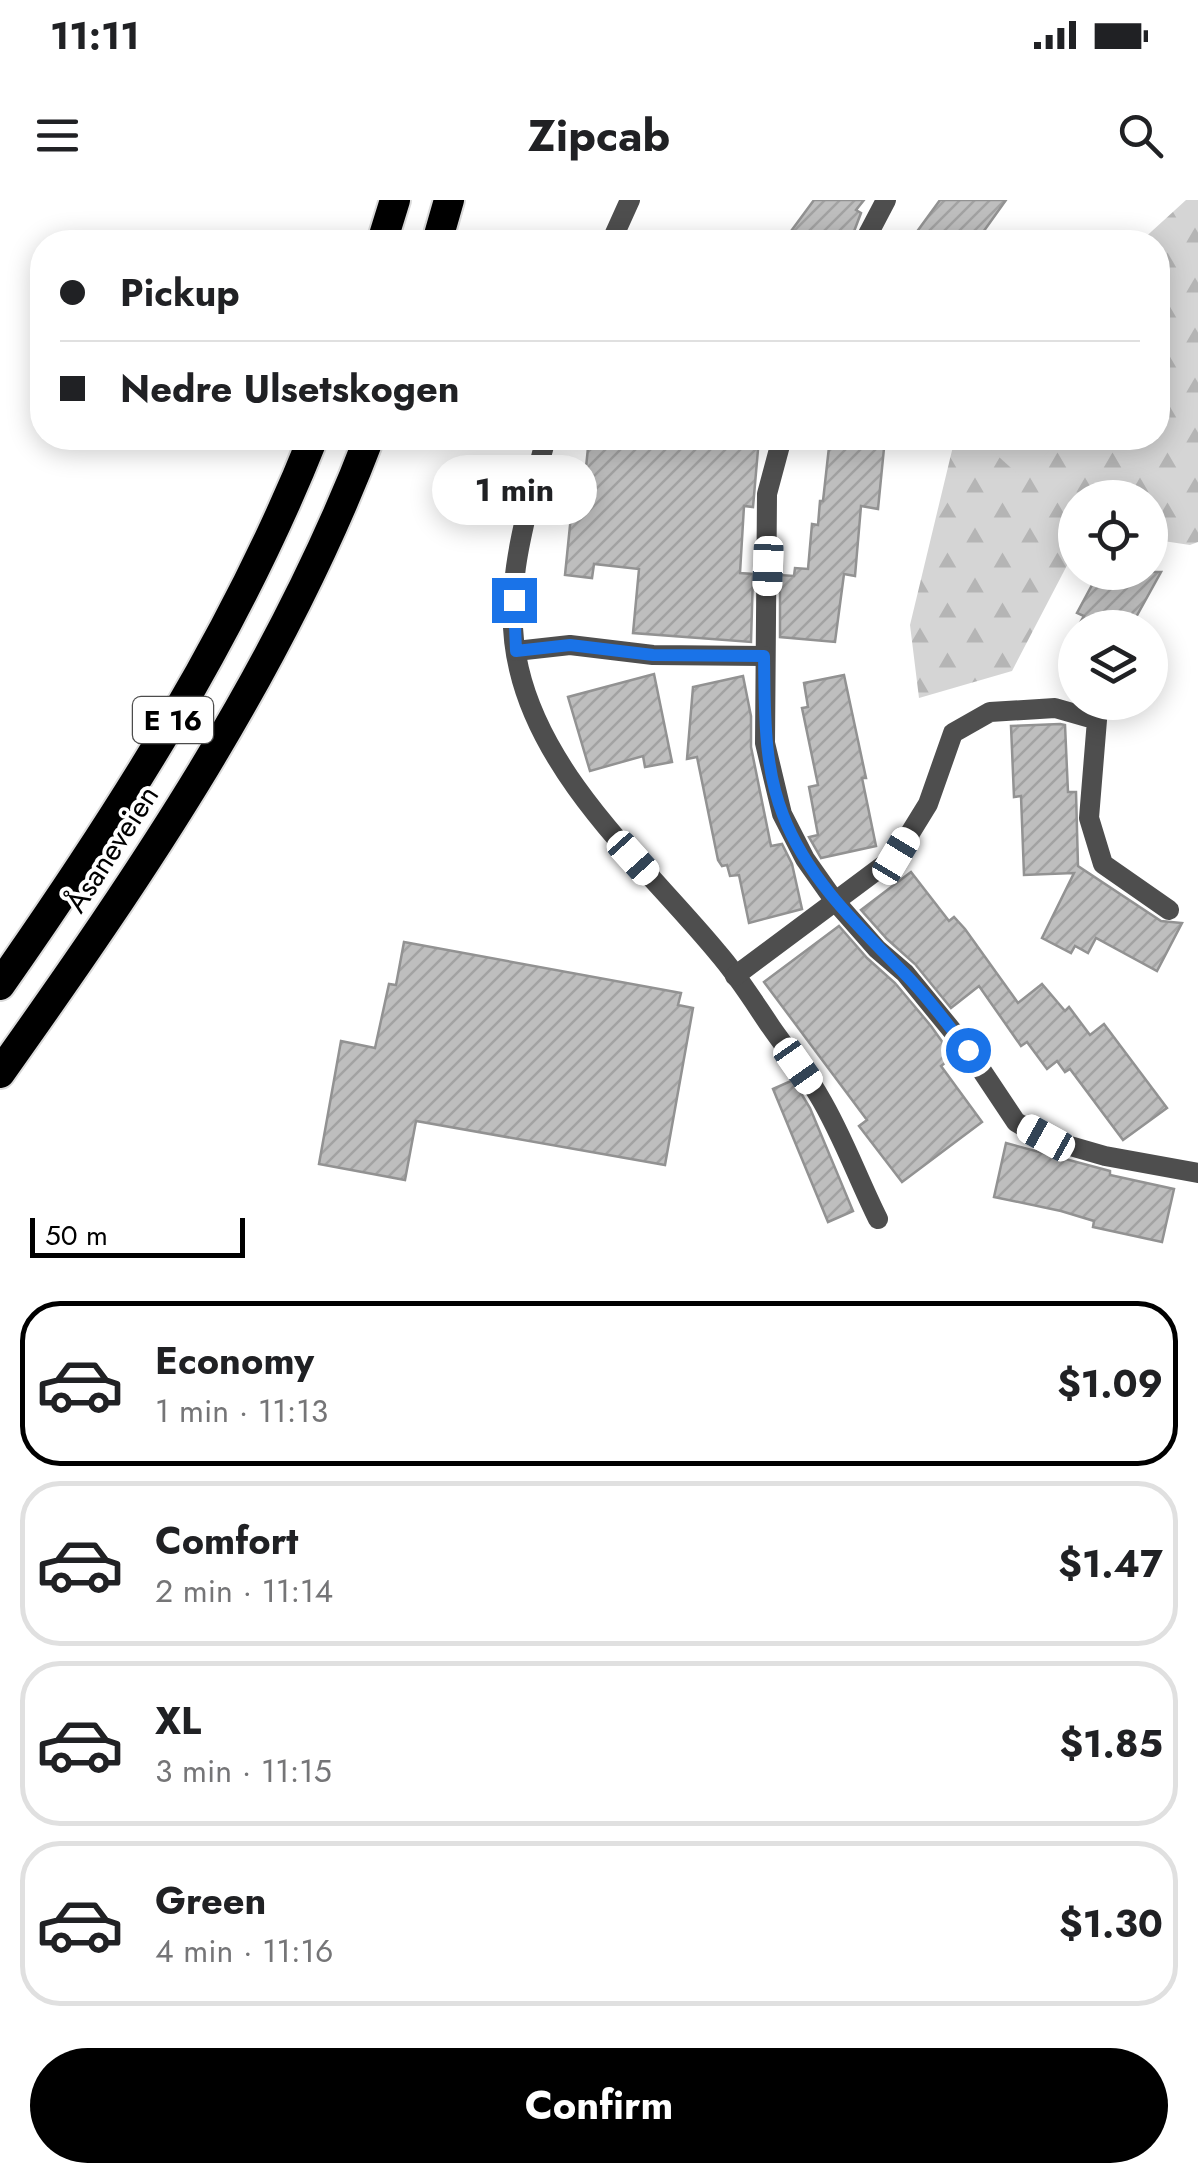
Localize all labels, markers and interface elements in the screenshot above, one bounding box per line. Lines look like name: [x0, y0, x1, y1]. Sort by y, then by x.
text: 11:11: [50, 8, 140, 63]
text: Zipcab: [528, 103, 670, 168]
icon: menu: [30, 108, 85, 163]
icon: search: [1113, 108, 1168, 163]
text: Pickup: [120, 265, 240, 320]
text: Nedre Ulsetskogen: [120, 361, 460, 416]
callout: 1 min: [432, 455, 596, 525]
text: 1 min: [475, 467, 554, 513]
map controls: [1058, 480, 1168, 720]
button: locate: [1058, 480, 1168, 590]
car: [752, 535, 784, 597]
route end: [492, 578, 537, 623]
button: layers: [1058, 610, 1168, 720]
road number: E 16: [133, 697, 213, 743]
street label: Åsaneveien: [54, 777, 169, 921]
car: [868, 823, 924, 889]
car: [602, 826, 664, 890]
route start: [946, 1028, 991, 1073]
car: [769, 1033, 827, 1099]
car: [1012, 1110, 1080, 1166]
scale bar: [30, 1213, 245, 1258]
text: 50 m: [45, 1215, 108, 1256]
text: Economy: [155, 1333, 314, 1388]
icon: car: [35, 1339, 125, 1429]
text: $1.09: [1057, 1356, 1163, 1411]
text: 1 min · 11:13: [155, 1388, 328, 1434]
text: Comfort: [155, 1513, 298, 1568]
icon: car: [35, 1519, 125, 1609]
text: $1.47: [1058, 1536, 1163, 1591]
text: 2 min · 11:14: [155, 1568, 333, 1614]
text: XL: [155, 1693, 201, 1748]
icon: car: [35, 1699, 125, 1789]
text: $1.85: [1059, 1716, 1163, 1771]
text: 3 min · 11:15: [155, 1748, 332, 1794]
text: Green: [155, 1873, 266, 1928]
icon: car: [35, 1879, 125, 1969]
text: $1.30: [1059, 1896, 1163, 1951]
text: 4 min · 11:16: [155, 1928, 333, 1974]
button: Confirm: [30, 2048, 1168, 2163]

